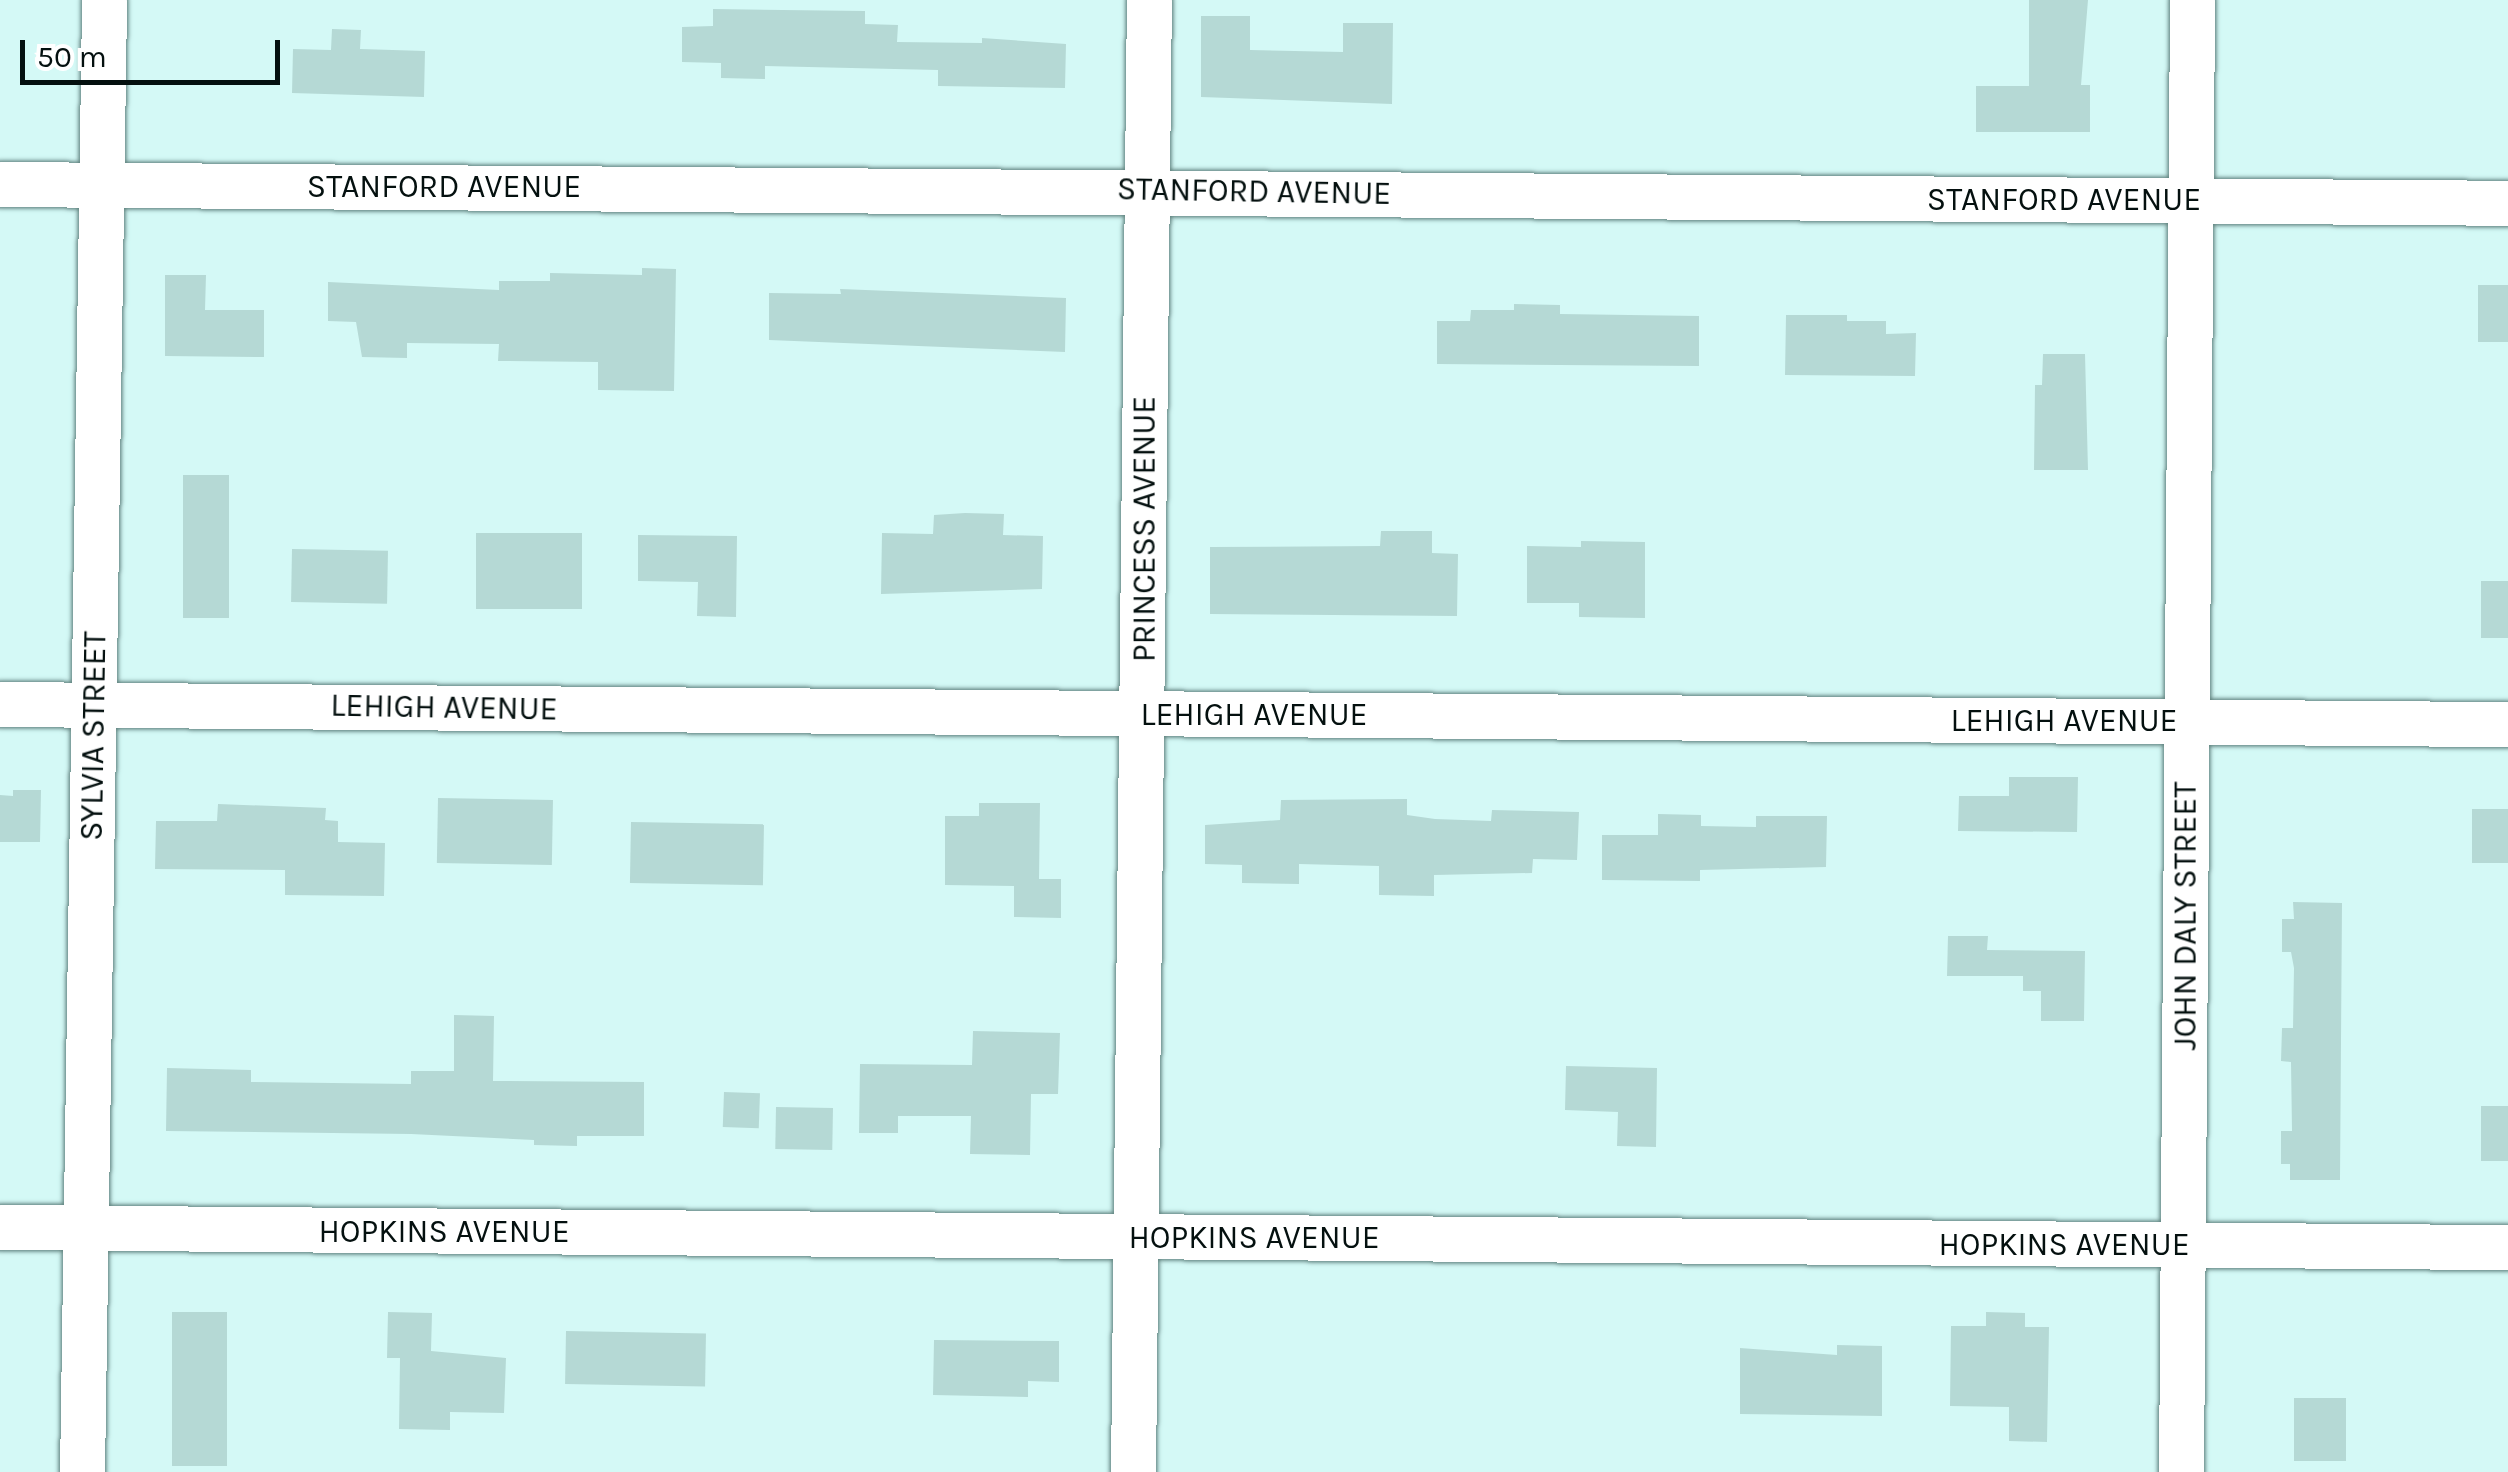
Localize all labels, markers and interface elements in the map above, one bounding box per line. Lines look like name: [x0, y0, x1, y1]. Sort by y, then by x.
scale bar: [25, 20, 285, 82]
text: 50 m: [37, 39, 107, 75]
street label: STANFORD AVENUE: [307, 168, 581, 206]
street label: STANFORD AVENUE: [1117, 170, 1391, 214]
street label: STANFORD AVENUE: [1927, 181, 2201, 219]
street label: PRINCESS AVENUE: [1126, 396, 1164, 662]
street label: SYLVIA STREET: [73, 631, 115, 841]
street label: LEHIGH AVENUE: [330, 687, 558, 729]
street label: LEHIGH AVENUE: [1140, 696, 1368, 734]
street label: LEHIGH AVENUE: [1950, 702, 2178, 740]
street label: JOHN DALY STREET: [2167, 782, 2205, 1050]
street label: HOPKINS AVENUE: [318, 1213, 570, 1251]
street label: HOPKINS AVENUE: [1128, 1219, 1380, 1257]
street label: HOPKINS AVENUE: [1938, 1226, 2190, 1264]

